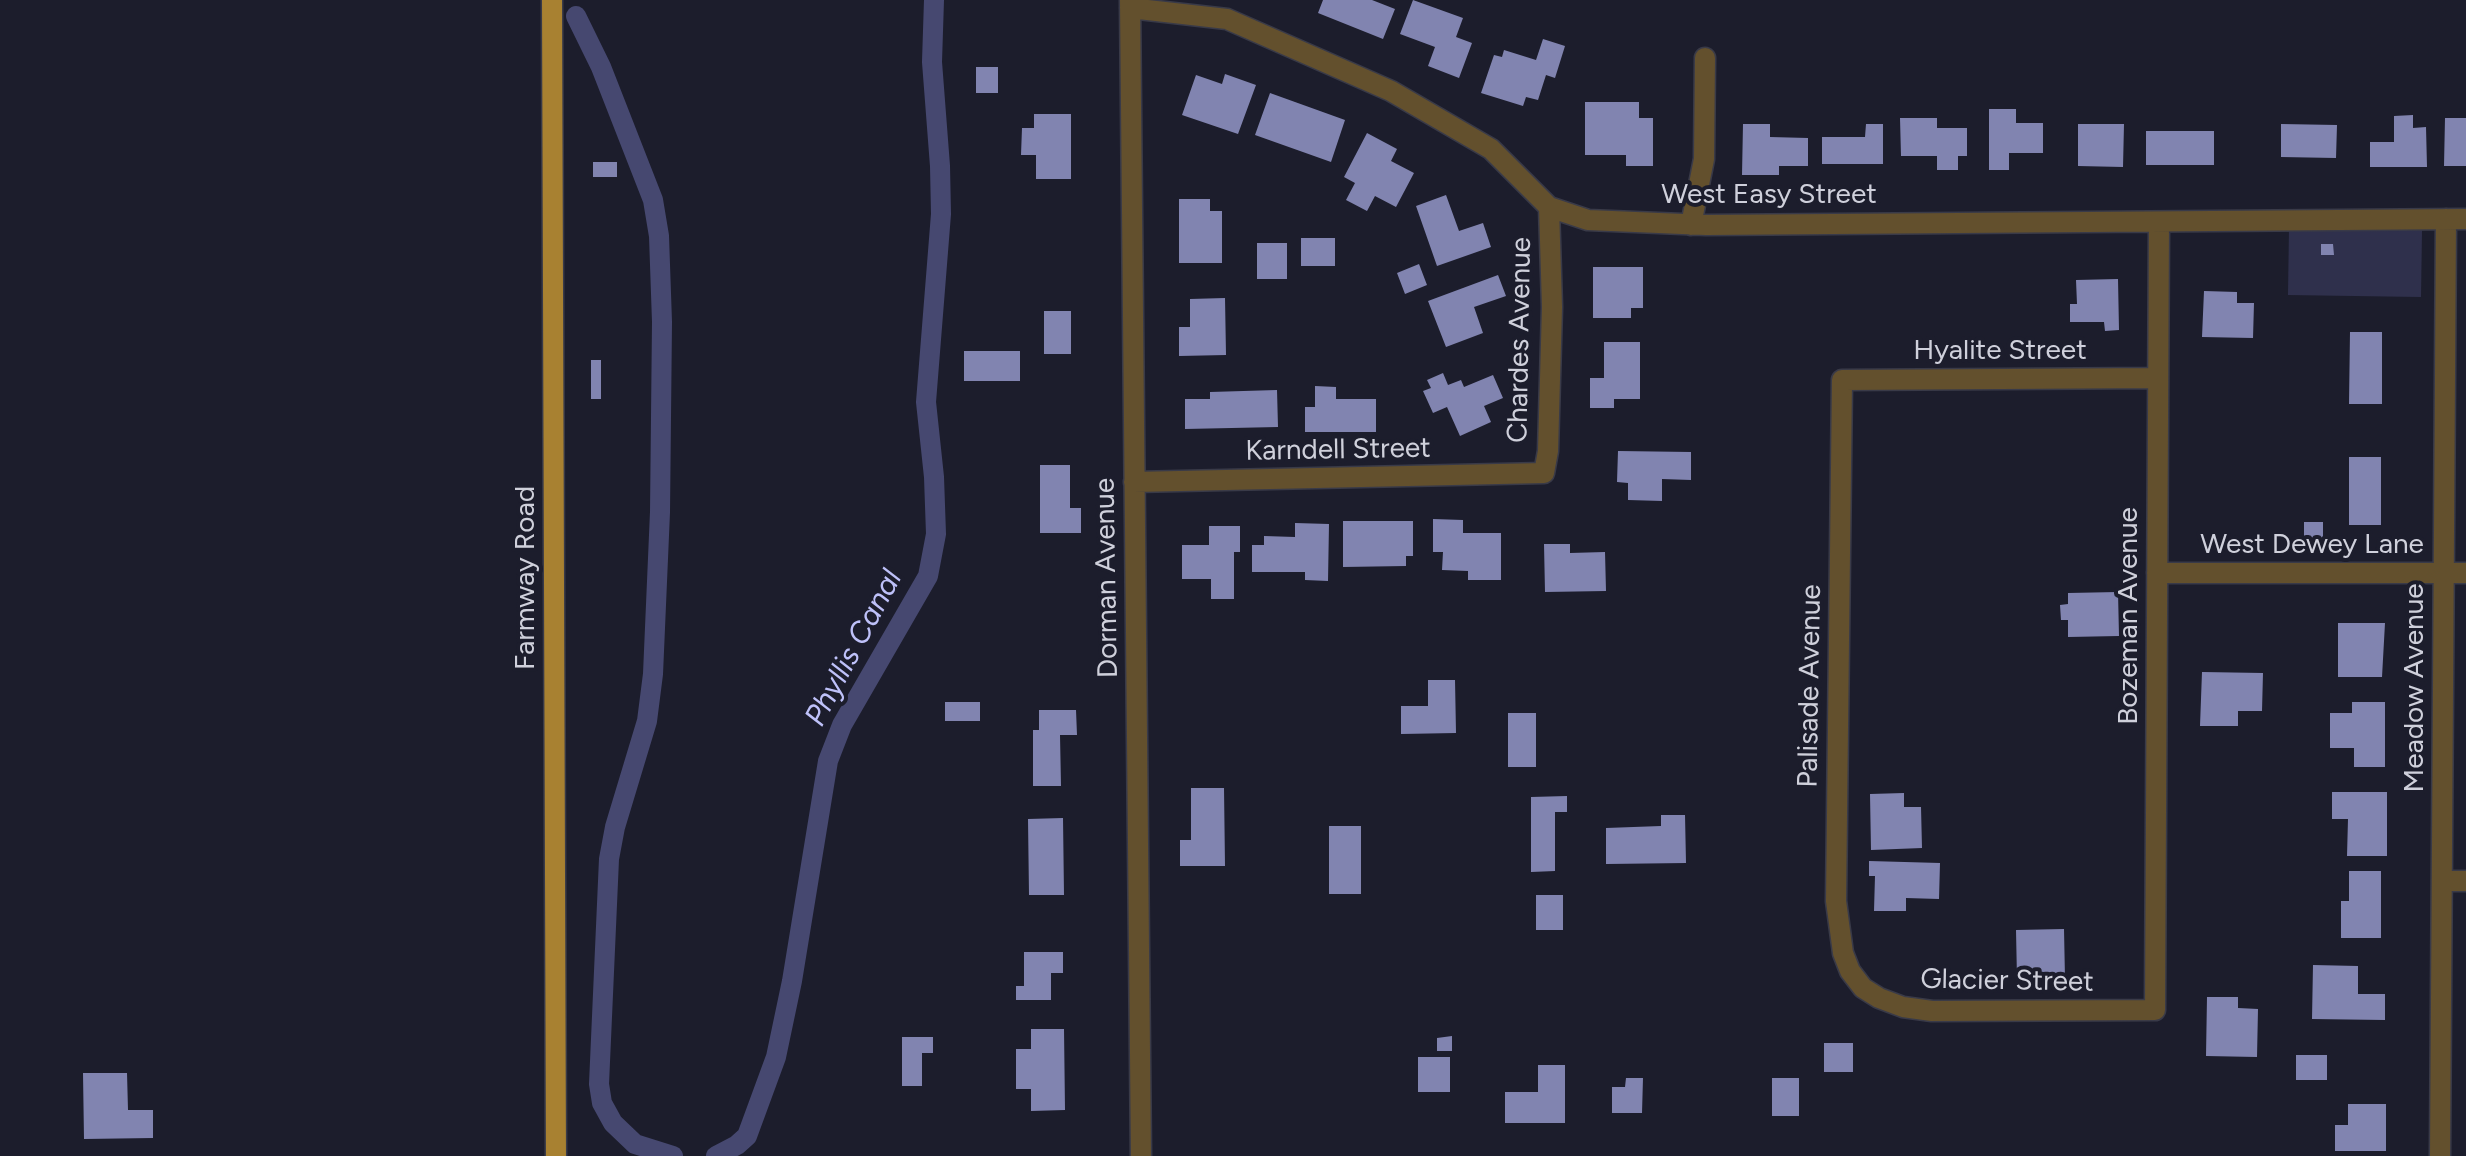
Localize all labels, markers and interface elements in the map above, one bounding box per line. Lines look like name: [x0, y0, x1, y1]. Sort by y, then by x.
street label: West Easy Street: [1661, 178, 1877, 212]
street label: Chardes Avenue: [1501, 237, 1539, 443]
street label: Hyalite Street: [1913, 334, 2087, 368]
street label: Karndell Street: [1245, 432, 1431, 468]
street label: Dorman Avenue: [1088, 478, 1126, 678]
street label: Farmway Road: [509, 486, 543, 670]
street label: Bozeman Avenue: [2112, 507, 2146, 725]
street label: West Dewey Lane: [2200, 528, 2424, 562]
water label: Phyllis Canal: [798, 564, 910, 732]
street label: Meadow Avenue: [2398, 583, 2432, 793]
street label: Palisade Avenue: [1791, 584, 1829, 788]
street label: Glacier Street: [1920, 963, 2094, 999]

